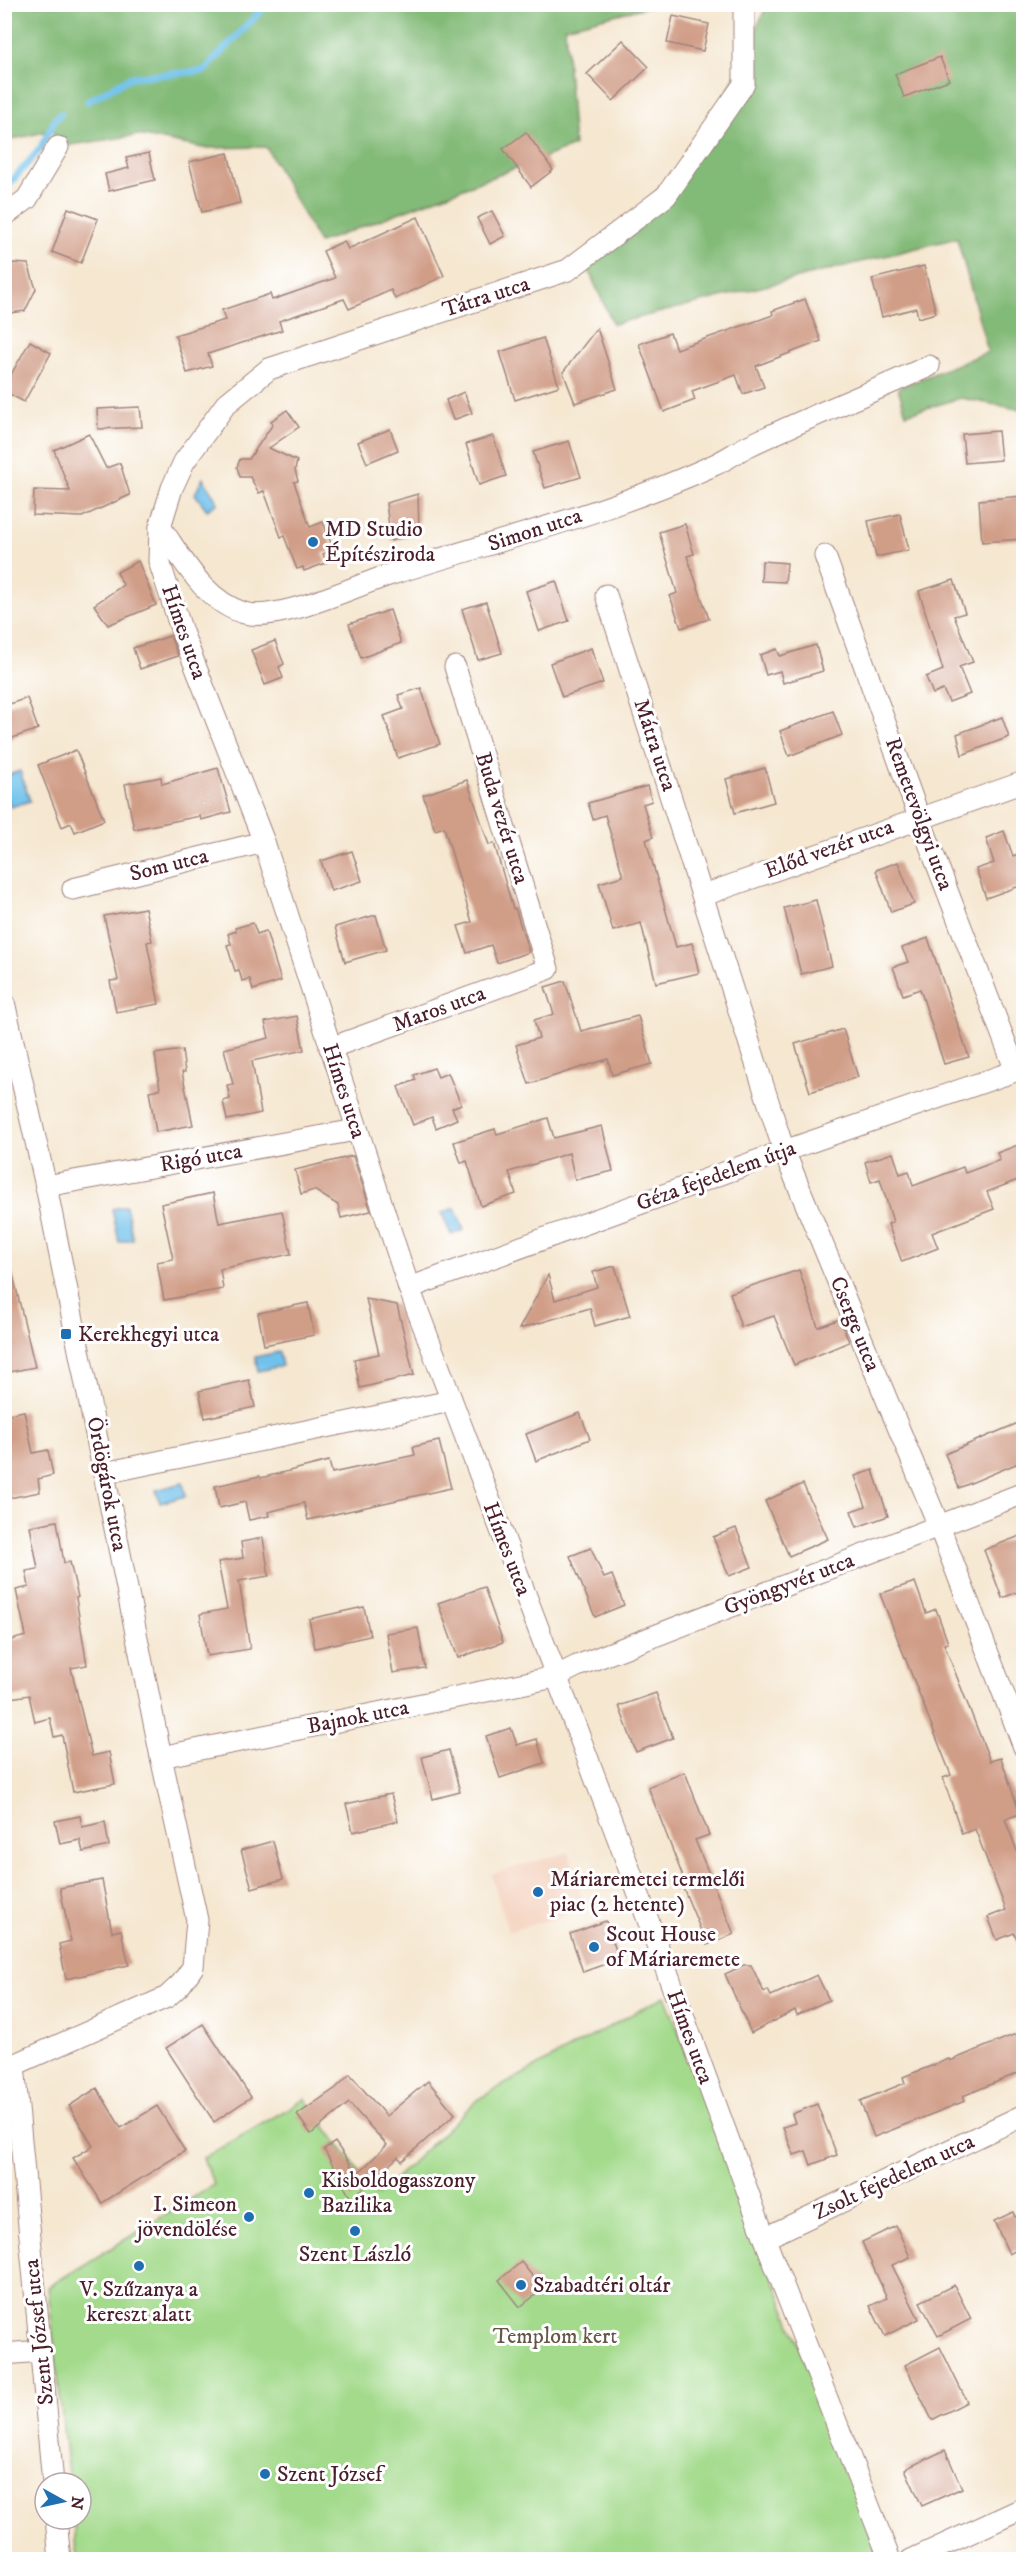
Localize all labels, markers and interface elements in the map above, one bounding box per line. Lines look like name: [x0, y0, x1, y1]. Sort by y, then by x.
street label: Tátra utca: [439, 270, 534, 324]
street label: Simon utca: [485, 502, 586, 558]
place label: MD Studio Építésziroda: [325, 516, 436, 568]
marker: MD Studio Építésziroda: [306, 535, 320, 549]
street label: Hímes utca: [155, 581, 213, 683]
street label: Mátra utca: [627, 696, 683, 795]
street label: Remetevölgyi utca: [879, 734, 959, 895]
street label: Buda vezér utca: [469, 749, 535, 888]
street label: Előd vezér utca: [761, 813, 898, 885]
street label: Som utca: [127, 842, 212, 888]
street label: Maros utca: [389, 980, 490, 1038]
street label: Hímes utca: [316, 1040, 372, 1143]
street label: Géza fejedelem útja: [633, 1134, 800, 1217]
street label: Rigó utca: [158, 1137, 245, 1178]
street label: Cserge utca: [824, 1272, 887, 1376]
place label: Kerekhegyi utca: [78, 1321, 220, 1348]
marker: Kerekhegyi utca: [59, 1327, 73, 1341]
street label: Ördögárok utca: [81, 1414, 133, 1554]
street label: Hímes utca: [477, 1498, 537, 1600]
street label: Gyöngyvér utca: [720, 1547, 859, 1621]
street label: Bajnok utca: [305, 1694, 412, 1740]
place label: Máriaremetei termelői piac (2 hetente): [549, 1866, 745, 1918]
marker: Máriaremetei termelői piac (2 hetente): [531, 1885, 545, 1899]
place label: Scout House of Máriaremete: [606, 1921, 740, 1973]
marker: Scout House of Máriaremete: [587, 1940, 601, 1954]
street label: Hímes utca: [661, 1986, 720, 2088]
street label: Zsolt fejedelem utca: [809, 2128, 979, 2226]
place label: Kisboldogasszony Bazilika: [321, 2167, 476, 2219]
marker: Kisboldogasszony Bazilika: [302, 2186, 316, 2200]
place label: I. Simeon jövendölése: [134, 2191, 237, 2243]
marker: I. Simeon jövendölése: [242, 2210, 256, 2224]
marker: Szent László: [348, 2224, 362, 2238]
place label: Szent László: [299, 2241, 411, 2268]
street label: Szent József utca: [18, 2257, 60, 2406]
marker: V. Szűzanya a kereszt alatt: [132, 2259, 146, 2273]
place label: Szabadtéri oltár: [533, 2272, 671, 2299]
place label: V. Szűzanya a kereszt alatt: [79, 2276, 199, 2328]
marker: Szabadtéri oltár: [514, 2278, 528, 2292]
park label: Templom kert: [493, 2323, 617, 2350]
place label: Szent József: [277, 2461, 386, 2488]
marker: Szent József: [258, 2467, 272, 2481]
north arrow: [33, 2471, 93, 2531]
text: N: [66, 2495, 88, 2511]

